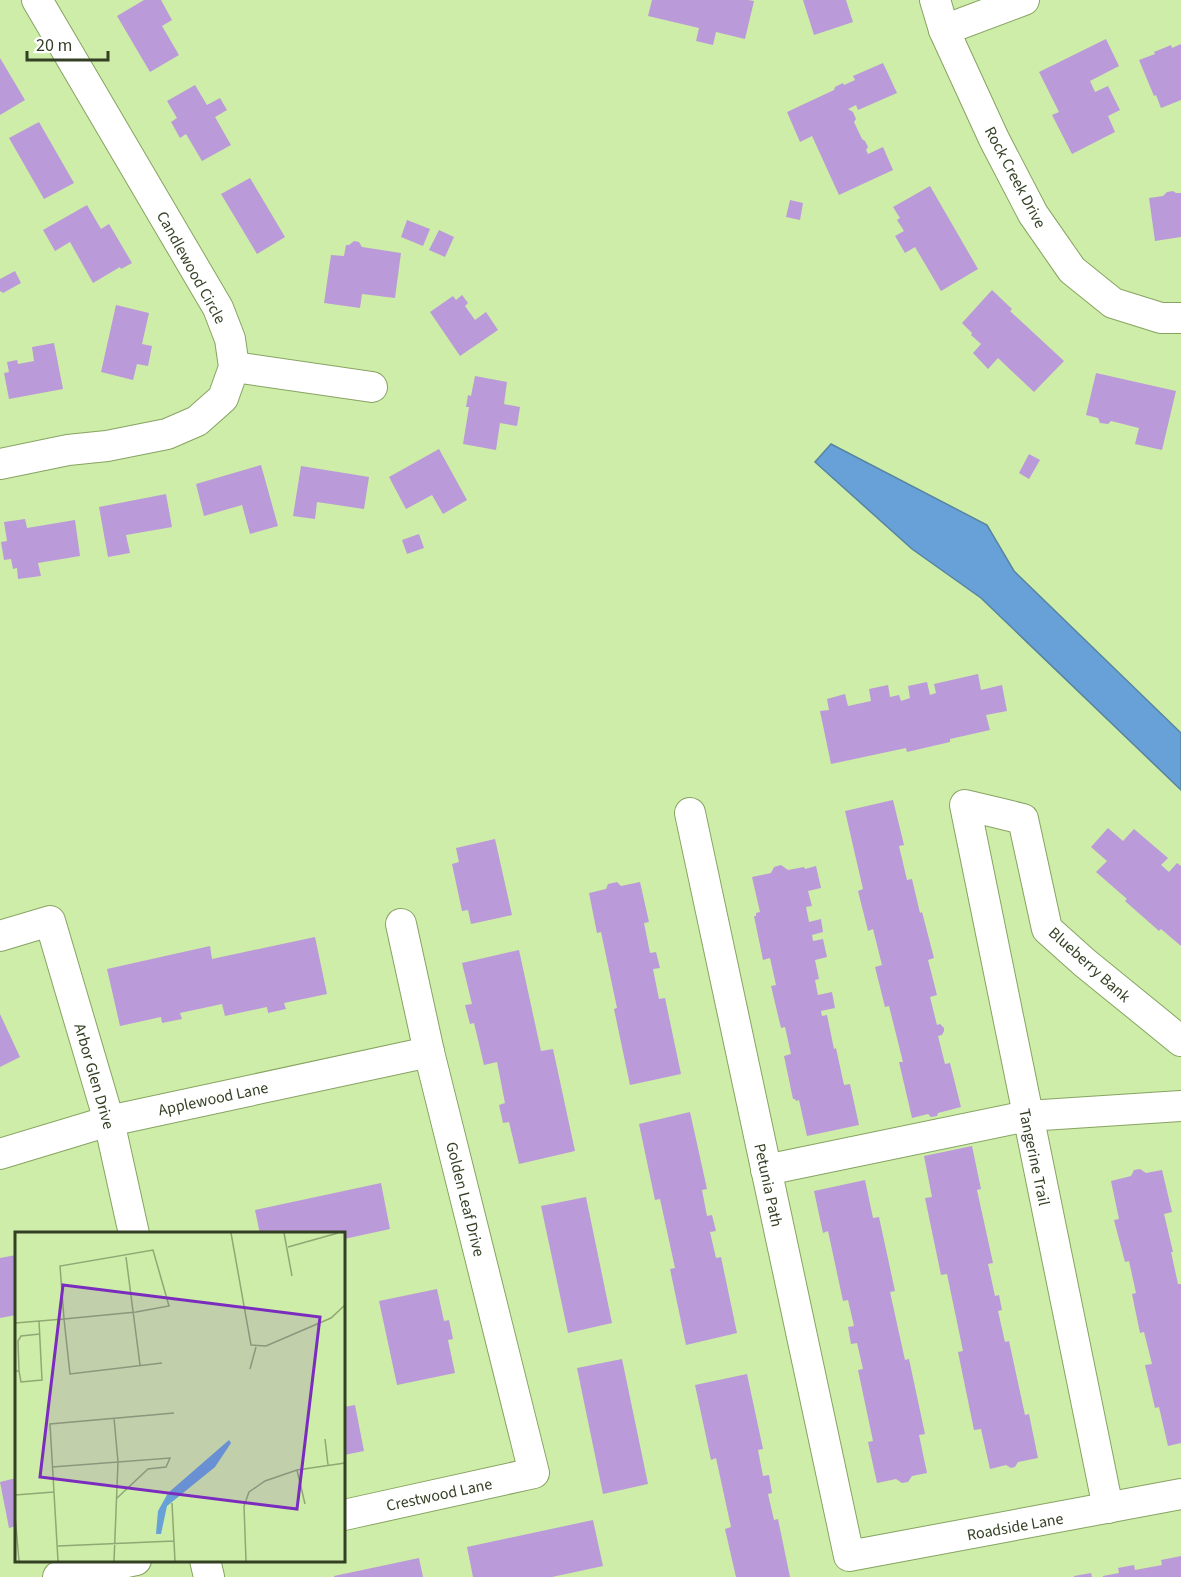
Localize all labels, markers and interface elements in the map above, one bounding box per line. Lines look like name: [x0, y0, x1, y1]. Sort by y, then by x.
scale bar: [27, 24, 108, 62]
text: 20 m: [36, 33, 72, 58]
street label: Rock Creek Drive: [979, 123, 1051, 232]
street label: Candlewood Circle: [151, 207, 231, 328]
street label: Blueberry Bank: [1044, 922, 1135, 1008]
street label: Arbor Glen Drive: [68, 1021, 120, 1132]
street label: Applewood Lane: [156, 1077, 270, 1121]
street label: Tangerine Trail: [1013, 1107, 1055, 1208]
street label: Golden Leaf Drive: [440, 1140, 490, 1259]
street label: Petunia Path: [748, 1141, 788, 1229]
inset map: [15, 1232, 345, 1562]
street label: Crestwood Lane: [384, 1473, 494, 1517]
street label: Roadside Lane: [965, 1508, 1065, 1546]

